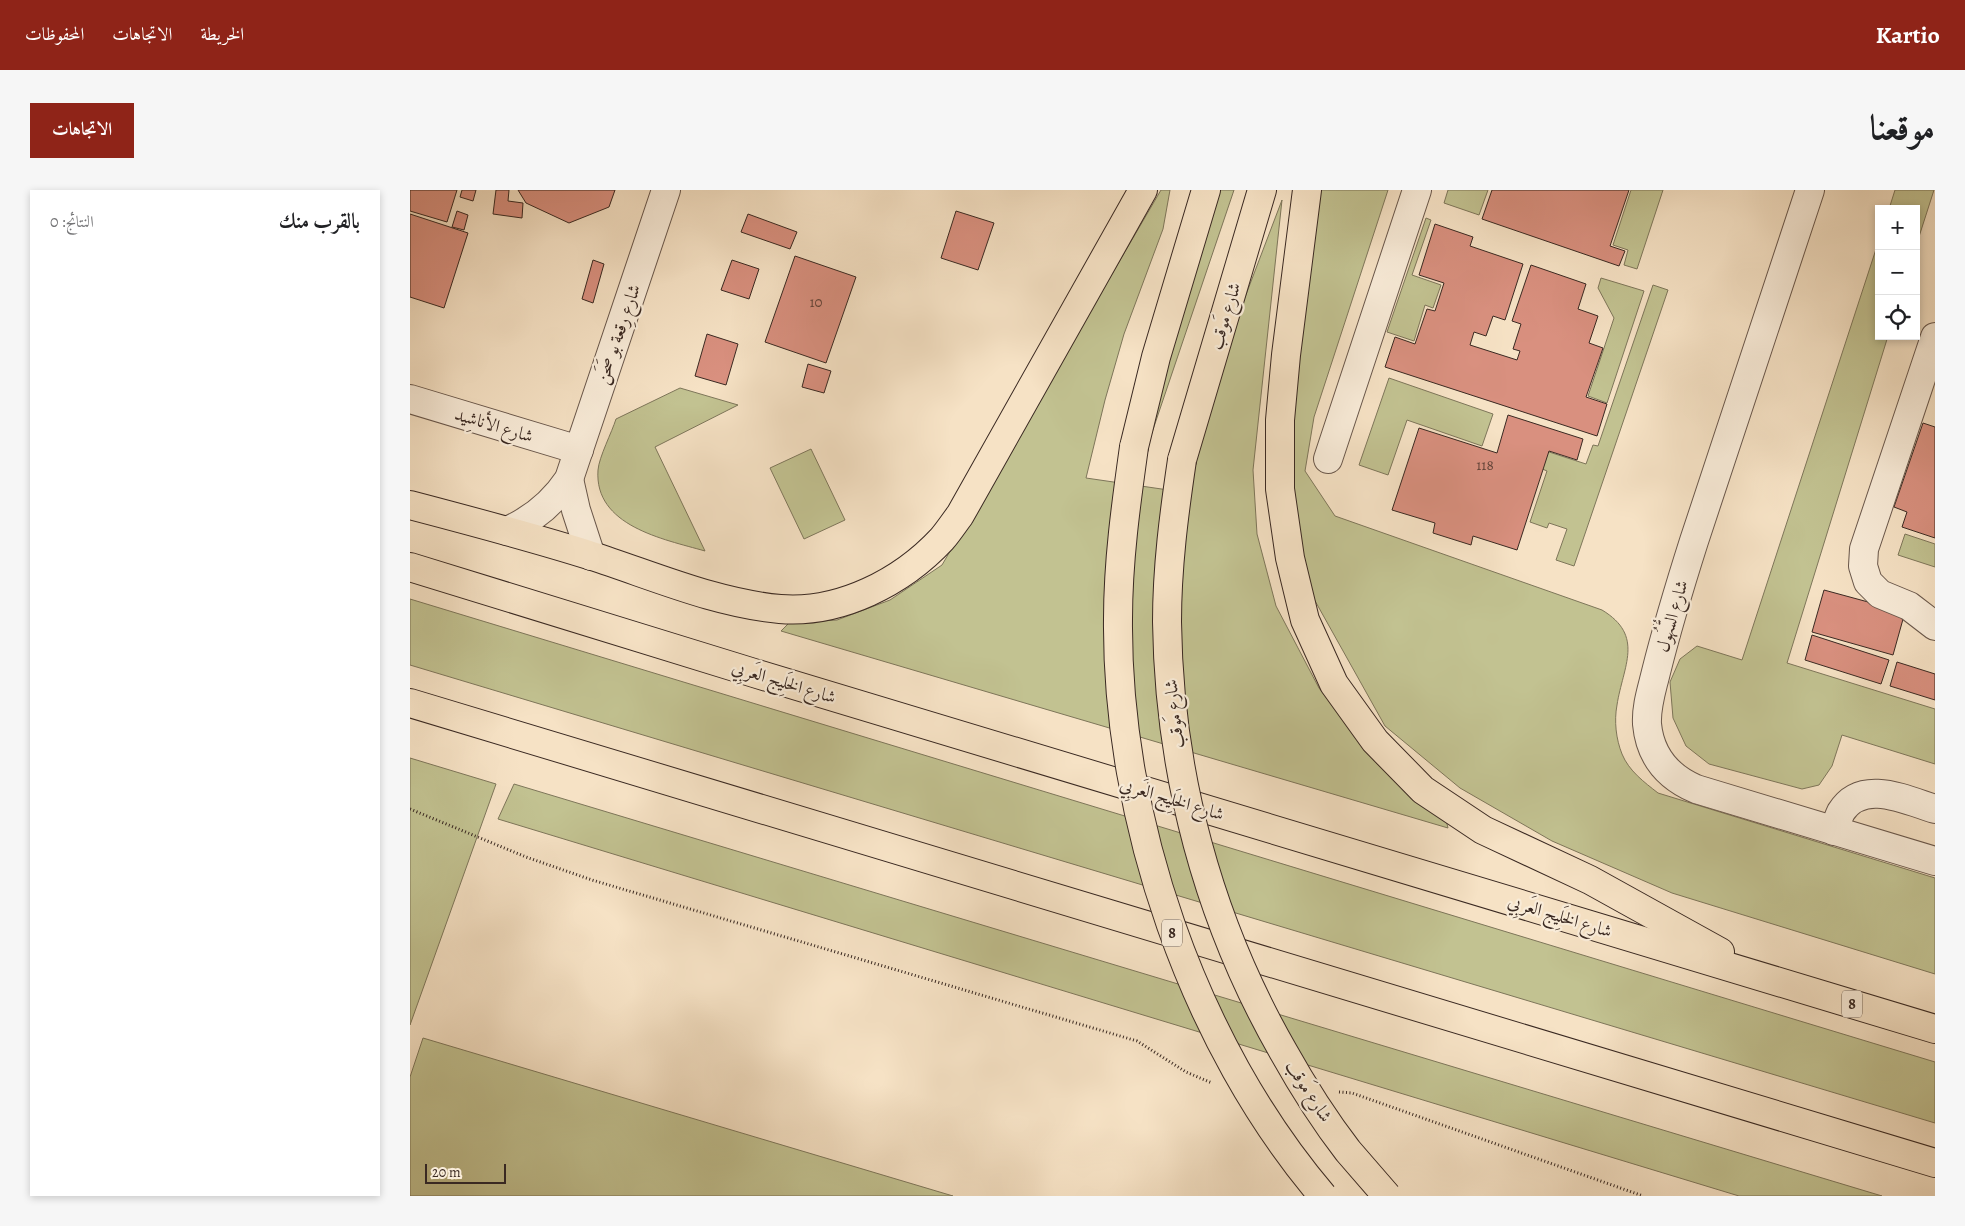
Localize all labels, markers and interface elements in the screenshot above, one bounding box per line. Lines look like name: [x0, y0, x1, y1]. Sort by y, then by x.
text: Kartio: [1876, 19, 1940, 51]
text: المحفوظات: [25, 22, 84, 46]
text: الاتجاهات: [112, 22, 172, 46]
text: الخريطة: [200, 22, 244, 46]
button: الاتجاهات: [30, 103, 134, 158]
text: موقعنا: [1870, 103, 1935, 151]
map controls: [1875, 205, 1920, 340]
button: +: [1875, 205, 1920, 250]
text: بالقرب منك: [279, 207, 360, 235]
text: النتائج: 0: [50, 211, 94, 233]
button: −: [1875, 250, 1920, 295]
street label: شارع مَوقب: [1202, 279, 1249, 353]
street label: شارع رِقعة بو صَحَن: [589, 281, 649, 388]
house number: 10: [809, 292, 823, 312]
button: locate: [1875, 295, 1920, 340]
street label: شارع الأناشِيد: [451, 401, 536, 451]
house number: 118: [1476, 455, 1494, 475]
street label: شارع السُّهُول: [1645, 576, 1697, 656]
street label: شارع الخَلِيج العَربِي: [728, 654, 839, 713]
street label: شارع مَوقب: [1157, 678, 1193, 750]
street label: شارع الخَلِيج العَربِي: [1116, 771, 1227, 830]
street label: شارع الخَلِيج العَربِي: [1504, 888, 1615, 947]
road number: 8: [1162, 920, 1182, 946]
road number: 8: [1842, 991, 1862, 1018]
street label: شارع مَوقب: [1278, 1055, 1339, 1128]
scale bar: [425, 1161, 506, 1184]
text: 20 m: [432, 1163, 461, 1182]

